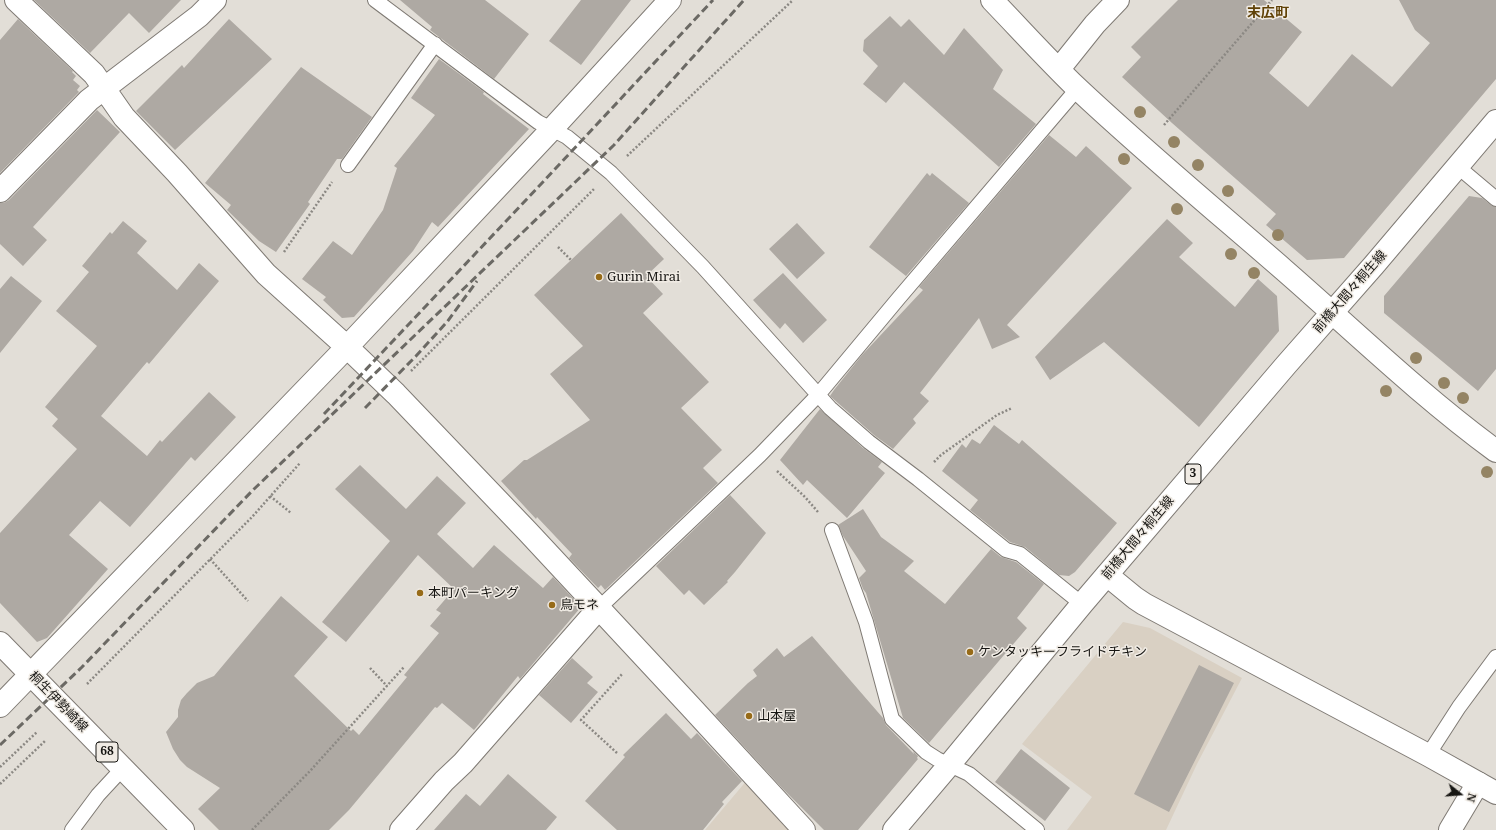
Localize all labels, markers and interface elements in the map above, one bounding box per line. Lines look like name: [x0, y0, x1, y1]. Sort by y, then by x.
district label: 末広町: [1247, 5, 1289, 21]
street label: 前橋大間々桐生線: [1310, 248, 1390, 336]
place label: Gurin Mirai: [607, 269, 680, 285]
marker: Gurin Mirai: [594, 272, 604, 282]
road number: 3: [1185, 464, 1201, 484]
street label: 前橋大間々桐生線: [1099, 493, 1177, 583]
place label: 本町パーキング: [428, 585, 519, 601]
marker: 本町パーキング: [415, 588, 425, 598]
place label: 鳥モネ: [560, 597, 599, 613]
marker: 鳥モネ: [547, 600, 557, 610]
place label: ケンタッキーフライドチキン: [978, 644, 1147, 660]
marker: ケンタッキーフライドチキン: [965, 647, 975, 657]
street label: 桐生伊勢崎線: [25, 669, 91, 735]
place label: 山本屋: [757, 708, 796, 724]
marker: 山本屋: [744, 711, 754, 721]
road number: 68: [96, 742, 118, 762]
north arrow: [1440, 774, 1480, 814]
text: N: [1464, 791, 1480, 804]

